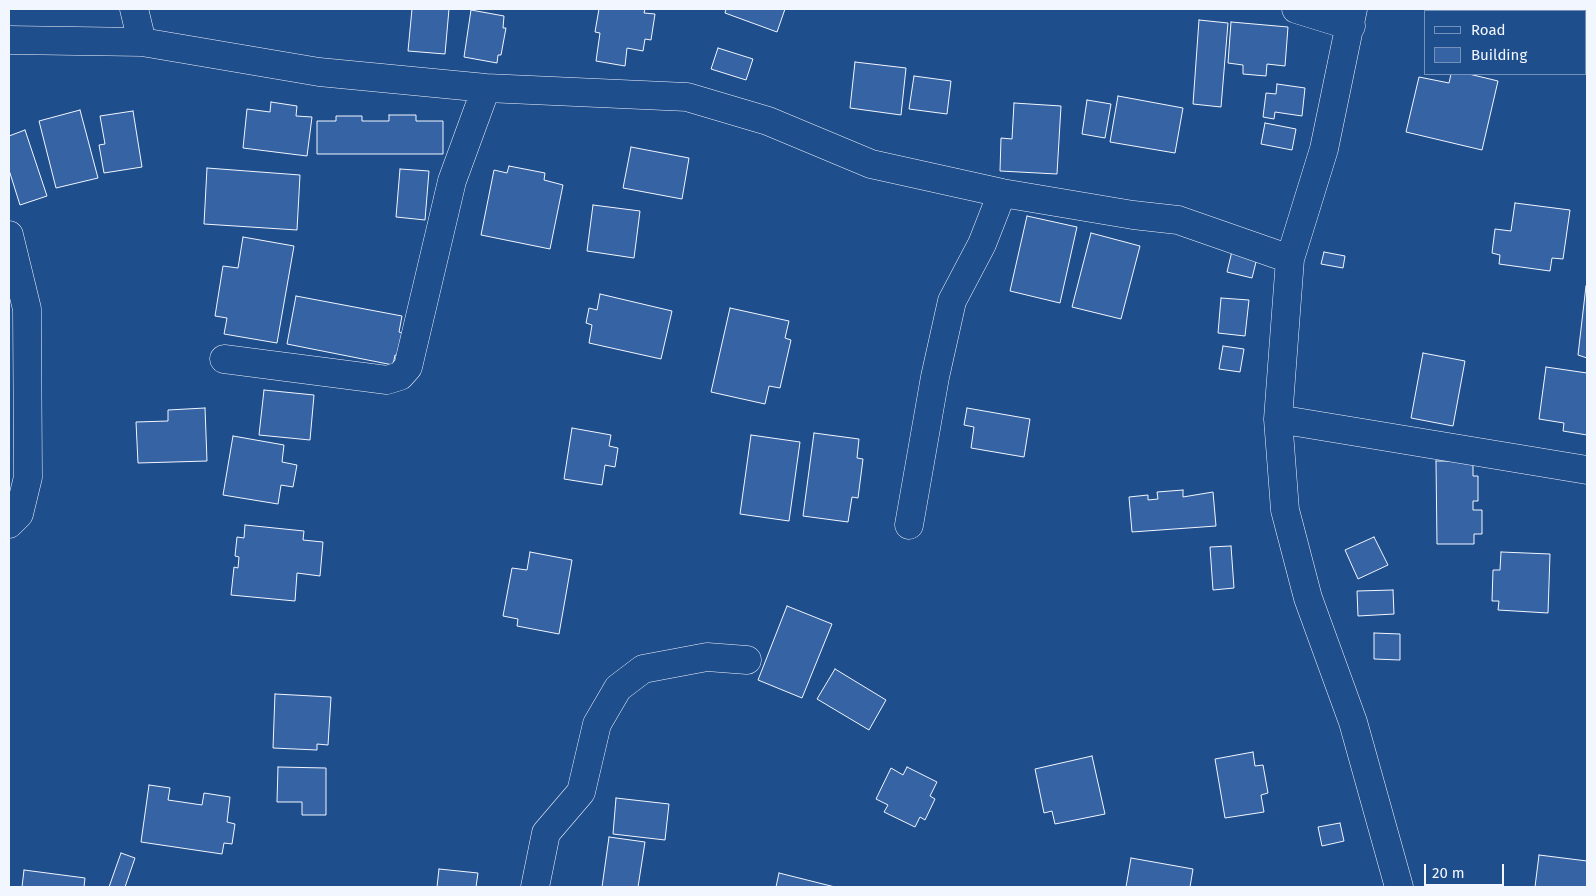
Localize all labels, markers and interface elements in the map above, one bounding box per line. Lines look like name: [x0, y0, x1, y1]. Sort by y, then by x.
legend: [1424, 10, 1586, 75]
text: Road: [1471, 21, 1506, 39]
text: Building: [1471, 46, 1527, 64]
scale bar: [1426, 854, 1506, 886]
text: 20 m: [1432, 864, 1465, 882]

